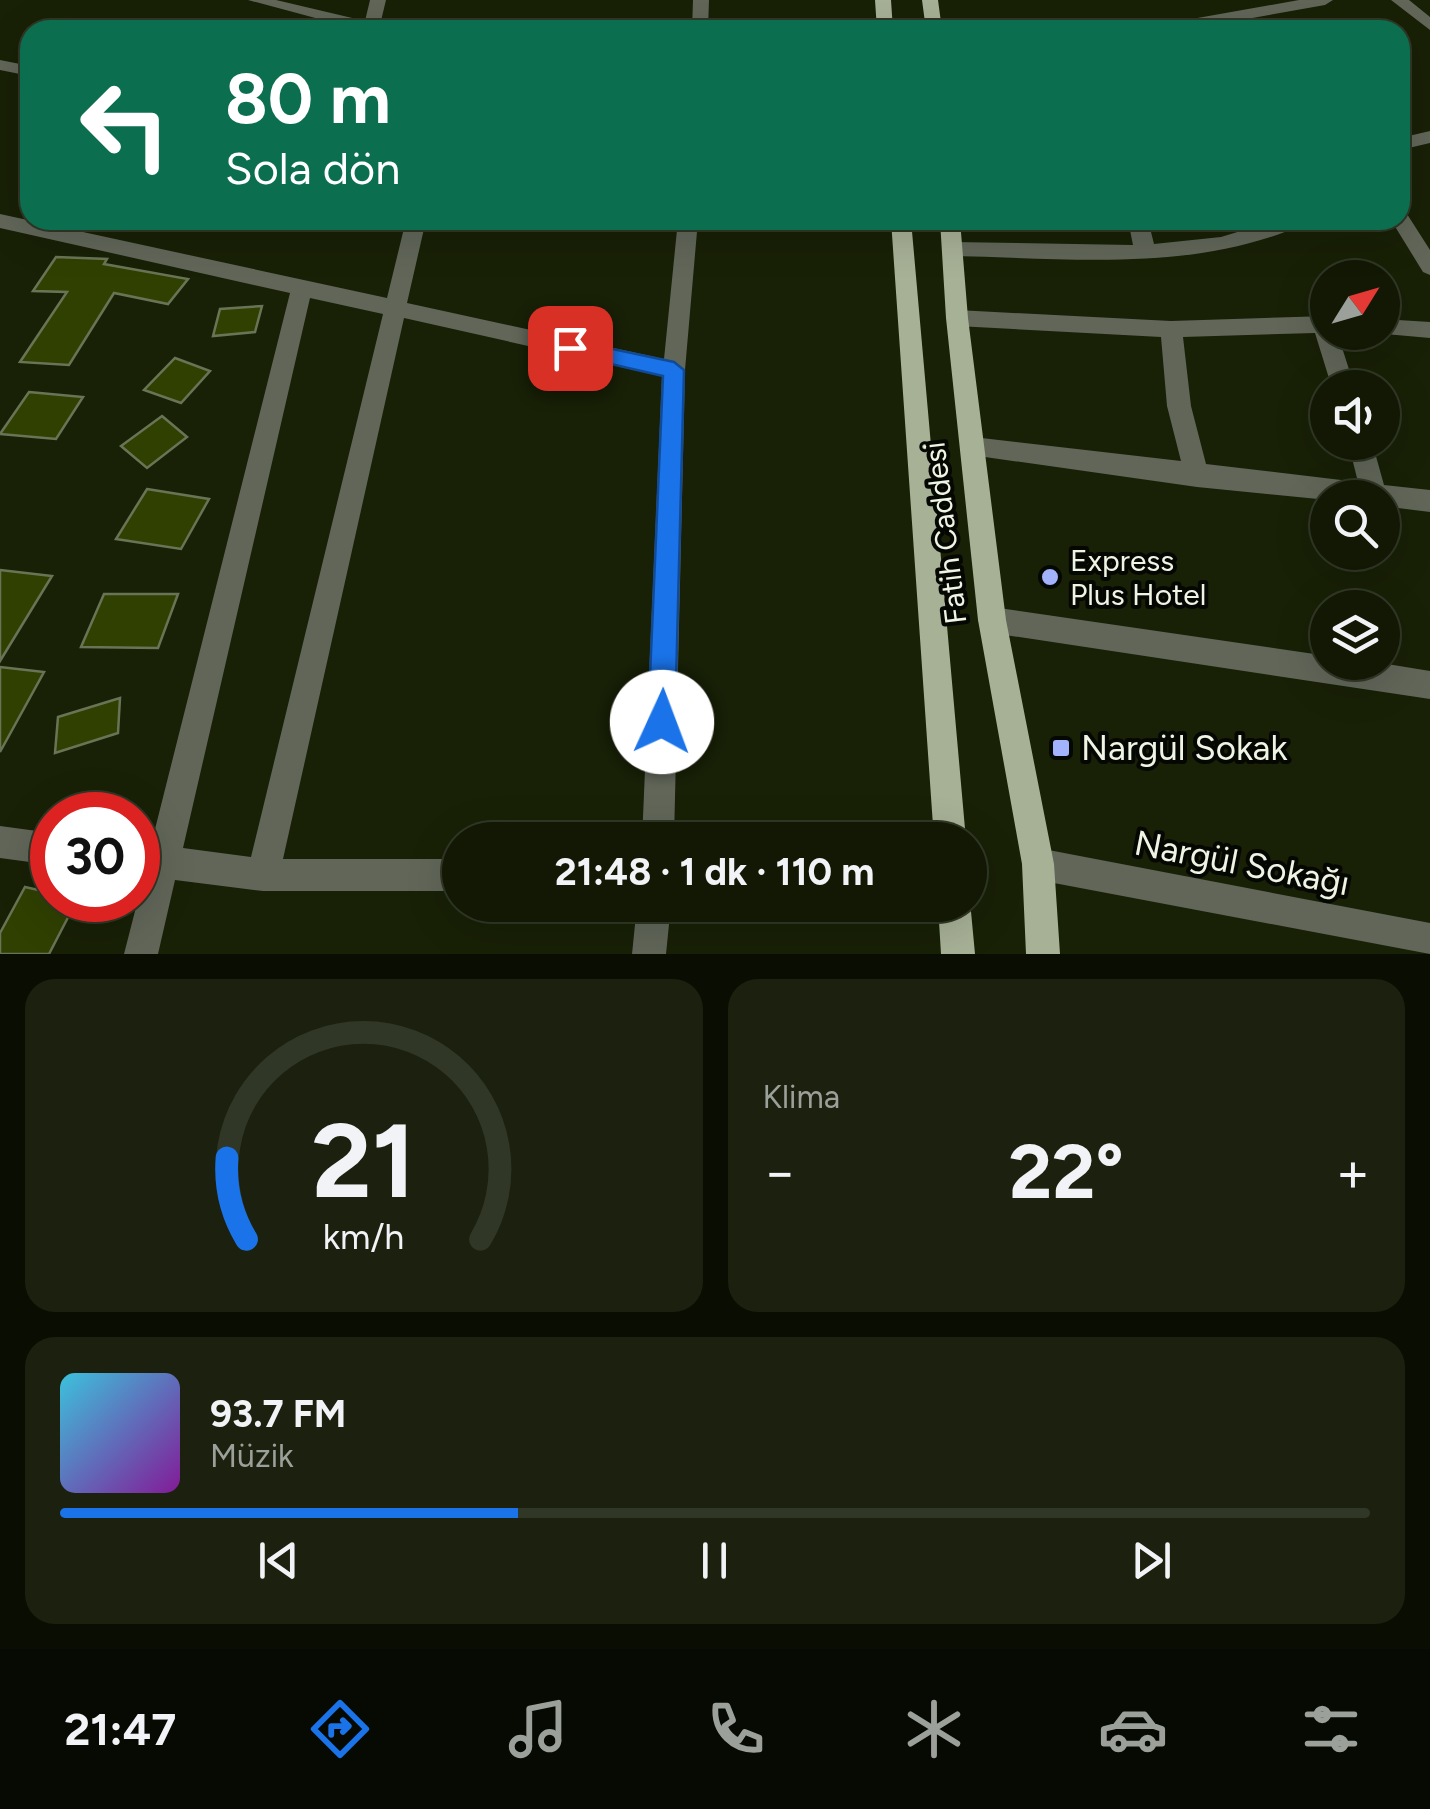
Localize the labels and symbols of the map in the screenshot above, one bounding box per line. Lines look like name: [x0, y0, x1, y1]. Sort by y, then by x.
north arrow: [1310, 260, 1400, 350]
pin: [528, 306, 613, 391]
street label: Fatih Caddesi: [915, 440, 975, 626]
place label: Express Plus Hotel: [1070, 542, 1206, 613]
marker: Express Plus Hotel: [1039, 566, 1061, 588]
position arrow: [610, 670, 714, 774]
place label: Nargül Sokak: [1081, 727, 1287, 769]
marker: Nargül Sokak: [1050, 737, 1072, 759]
speed limit sign: 30: [30, 792, 160, 922]
street label: Nargül Sokağı: [1131, 822, 1353, 904]

